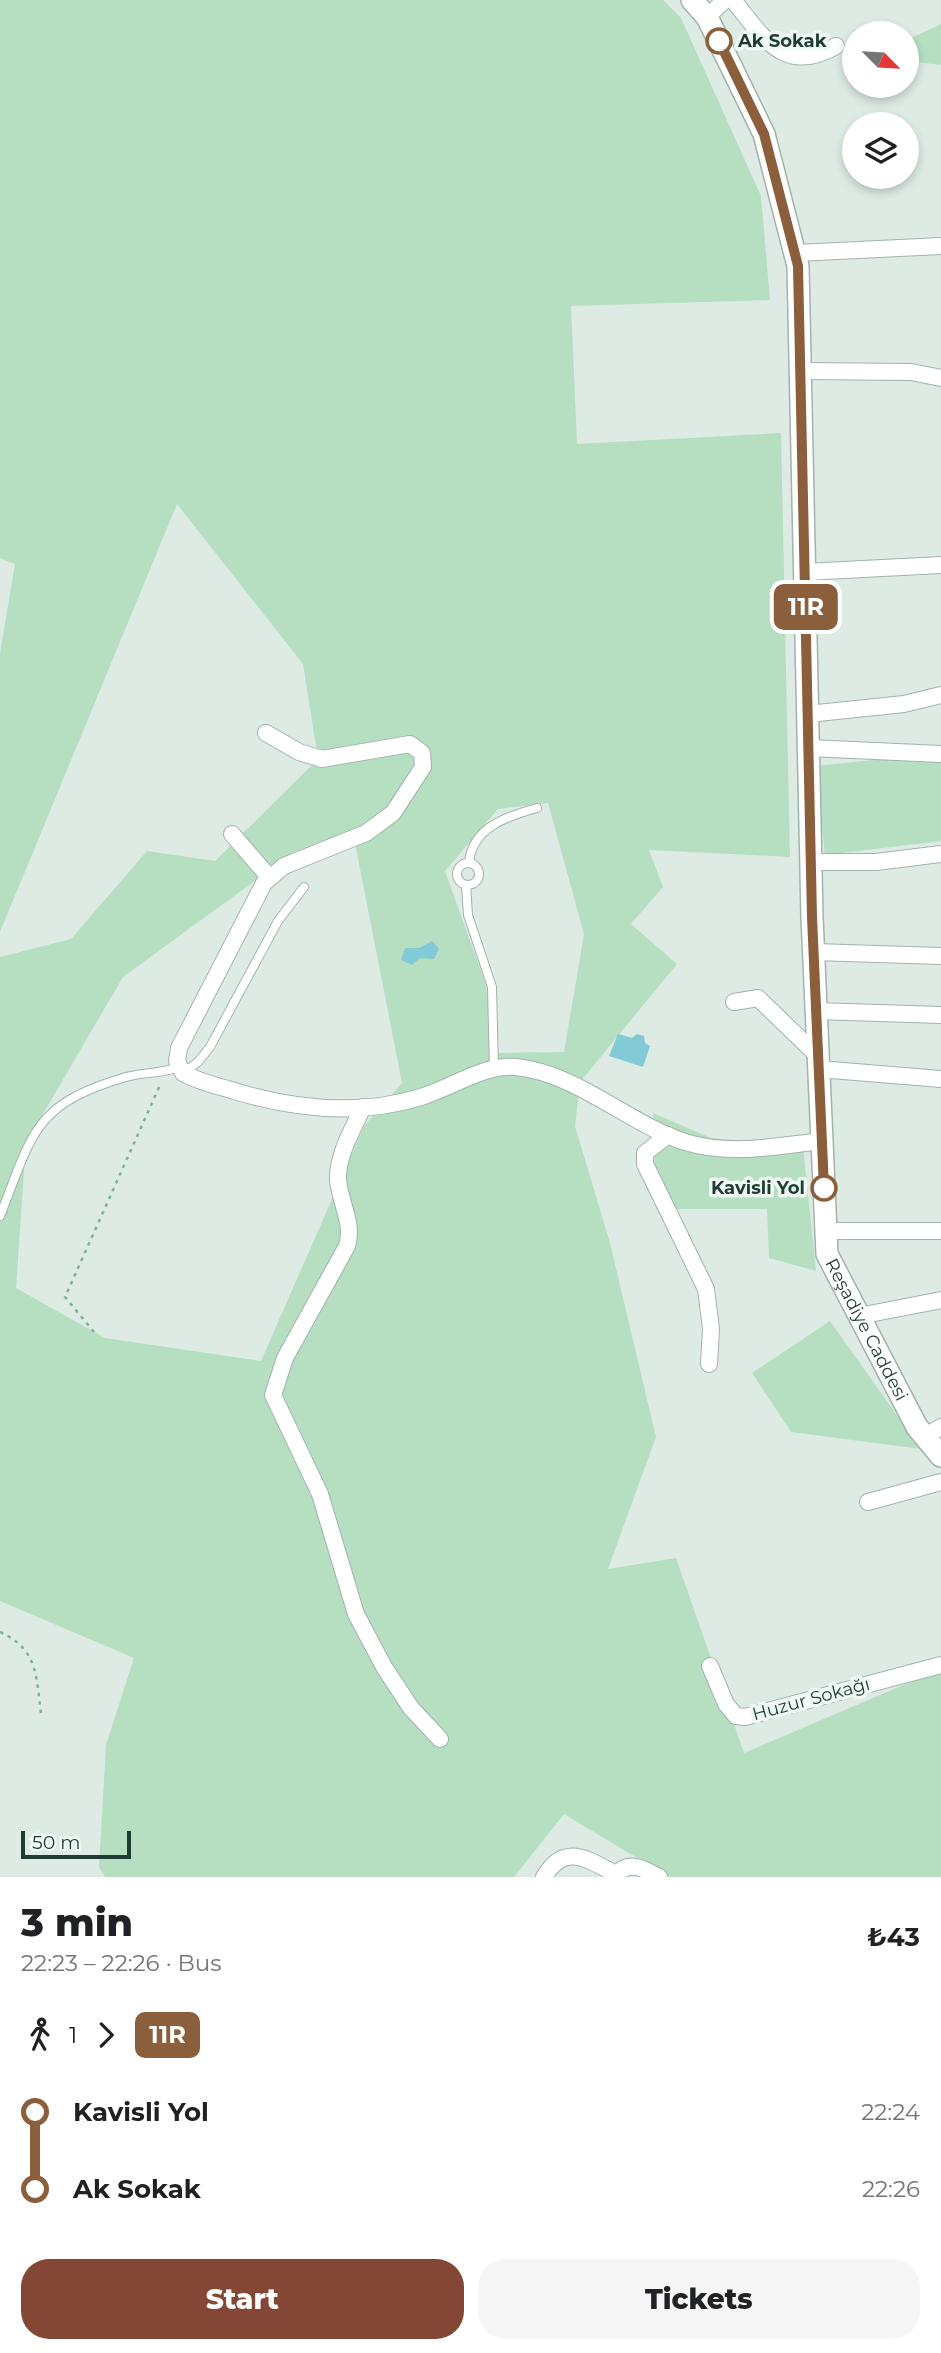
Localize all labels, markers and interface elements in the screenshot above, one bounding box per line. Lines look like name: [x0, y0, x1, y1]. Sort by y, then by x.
north arrow: [842, 21, 919, 98]
map controls: [842, 21, 919, 189]
marker: Ak Sokak: [706, 28, 732, 54]
place label: Ak Sokak: [737, 30, 827, 52]
button: layers: [842, 112, 919, 189]
line badge: 11R: [766, 584, 846, 630]
text: 11R: [788, 592, 824, 621]
marker: Kavisli Yol: [811, 1175, 837, 1201]
place label: Kavisli Yol: [711, 1177, 805, 1199]
street label: Reşadiye Caddesi: [820, 1255, 913, 1405]
street label: Huzur Sokağı: [750, 1673, 872, 1725]
scale bar: [21, 1828, 131, 1860]
text: 50 m: [32, 1831, 80, 1854]
text: 3 min: [21, 1899, 133, 1946]
text: ₺43: [867, 1921, 920, 1953]
text: 22:23 – 22:26 · Bus: [21, 1949, 222, 1977]
icon: walk: [21, 2016, 59, 2054]
icon: forward: [87, 2016, 125, 2054]
text: 11R: [149, 2020, 186, 2049]
text: 1: [69, 2021, 77, 2049]
text: Kavisli Yol: [73, 2096, 209, 2128]
text: 22:24: [861, 2098, 920, 2126]
text: Ak Sokak: [73, 2173, 201, 2205]
text: 22:26: [862, 2175, 920, 2203]
button: Start: [21, 2259, 464, 2339]
button: Tickets: [478, 2259, 920, 2339]

